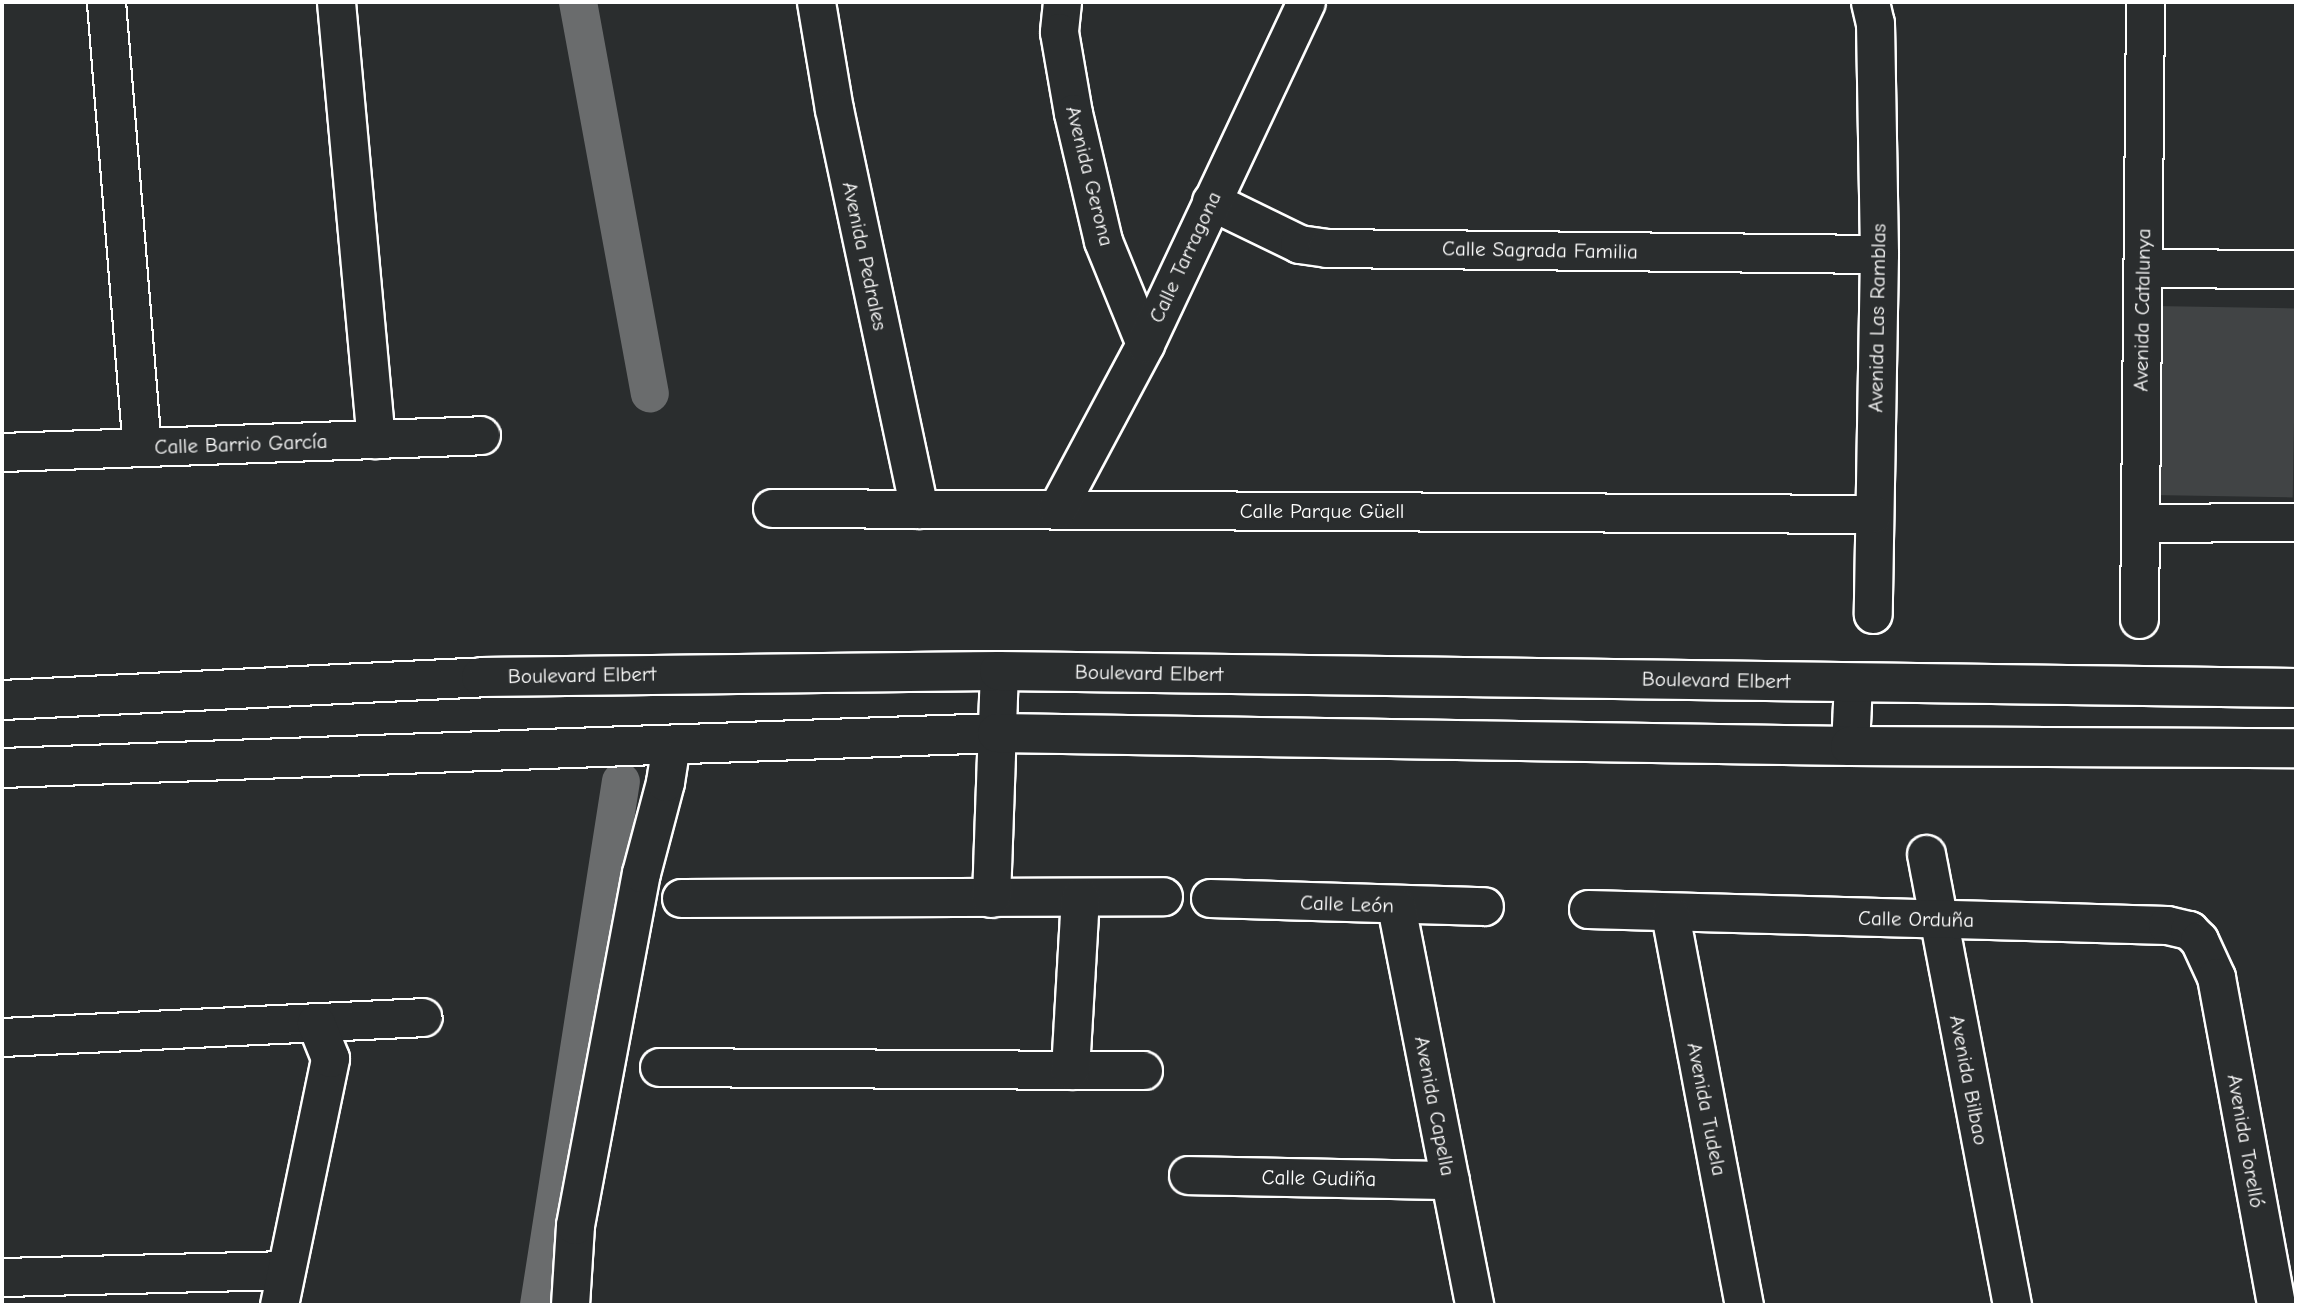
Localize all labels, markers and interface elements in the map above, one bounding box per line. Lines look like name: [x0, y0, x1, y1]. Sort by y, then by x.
street label: Avenida Gerona: [1060, 103, 1120, 249]
street label: Avenida Pedrales: [837, 179, 893, 333]
street label: Calle Tarragona: [1144, 187, 1226, 327]
street label: Avenida Las Ramblas: [1863, 223, 1891, 413]
street label: Avenida Catalunya: [2128, 228, 2156, 392]
street label: Calle Sagrada Familia: [1442, 236, 1638, 264]
street label: Calle Barrio García: [154, 428, 328, 460]
street label: Calle Parque Güell: [1240, 498, 1404, 524]
street label: Boulevard Elbert: [1075, 659, 1223, 687]
street label: Boulevard Elbert: [508, 661, 656, 689]
street label: Boulevard Elbert: [1642, 666, 1790, 694]
street label: Calle León: [1300, 890, 1394, 918]
street label: Calle Orduña: [1858, 905, 1974, 933]
street label: Avenida Bilbao: [1944, 1013, 1994, 1147]
street label: Avenida Capella: [1409, 1034, 1461, 1178]
street label: Avenida Tudela: [1682, 1040, 1732, 1178]
street label: Avenida Torelló: [2222, 1072, 2270, 1210]
street label: Calle Gudiña: [1262, 1164, 1376, 1192]

